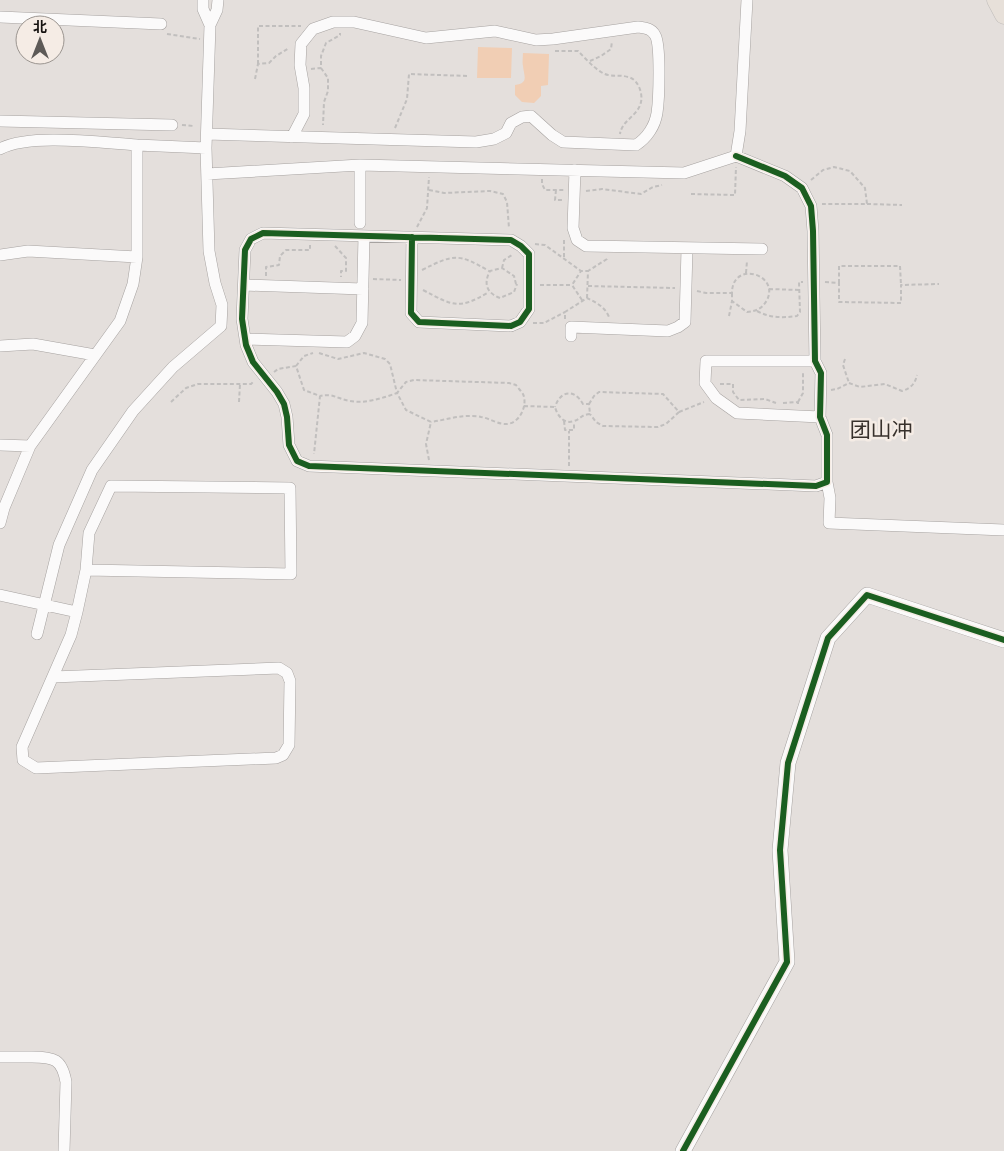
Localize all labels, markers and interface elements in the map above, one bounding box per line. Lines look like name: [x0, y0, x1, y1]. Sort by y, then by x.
north arrow: [15, 15, 65, 65]
text: 北: [33, 18, 47, 36]
district label: 团山冲: [850, 416, 913, 443]

